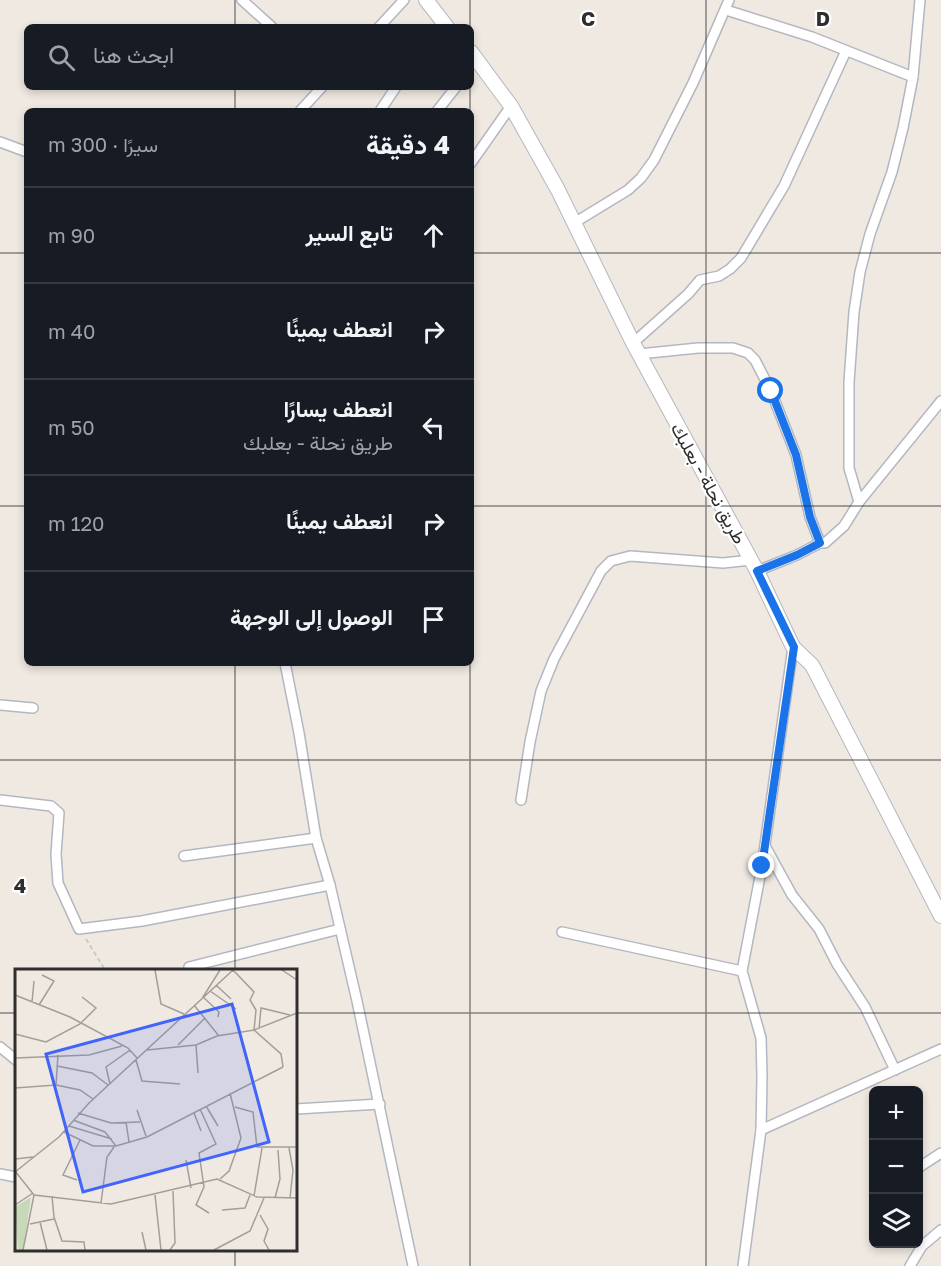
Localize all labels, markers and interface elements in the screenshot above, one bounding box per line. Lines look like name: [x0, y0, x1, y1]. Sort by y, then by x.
text: C: [581, 6, 595, 30]
text: D: [816, 6, 830, 30]
search box: [24, 24, 474, 90]
icon: search: [45, 41, 78, 74]
text: ابحث هنا: [93, 41, 174, 68]
text: 4 دقيقة: [366, 129, 450, 160]
text: سيرًا · 300 m: [48, 132, 158, 156]
text: تابع السير: [305, 219, 393, 246]
icon: ahead: [417, 219, 450, 252]
text: 90 m: [48, 223, 95, 247]
text: انعطف يمينًا: [286, 315, 393, 342]
icon: right: [417, 315, 450, 348]
text: 40 m: [48, 319, 95, 343]
route start: [757, 377, 783, 403]
text: انعطف يسارًا: [283, 395, 393, 422]
icon: left: [417, 411, 450, 444]
text: 50 m: [48, 415, 95, 439]
street label: طريق نحلة - بعلبك: [666, 419, 751, 548]
text: طريق نحلة - بعلبك: [243, 430, 393, 454]
text: انعطف يمينًا: [286, 507, 393, 534]
icon: right: [417, 507, 450, 540]
text: 120 m: [48, 511, 104, 535]
text: الوصول إلى الوجهة: [230, 603, 393, 630]
icon: arrive: [417, 603, 450, 636]
route end: [748, 852, 774, 878]
text: 4: [14, 873, 26, 897]
inset map: [15, 969, 297, 1251]
map controls: [869, 1086, 923, 1248]
button: +: [869, 1086, 923, 1140]
button: −: [869, 1140, 923, 1194]
button: layers: [869, 1194, 923, 1248]

